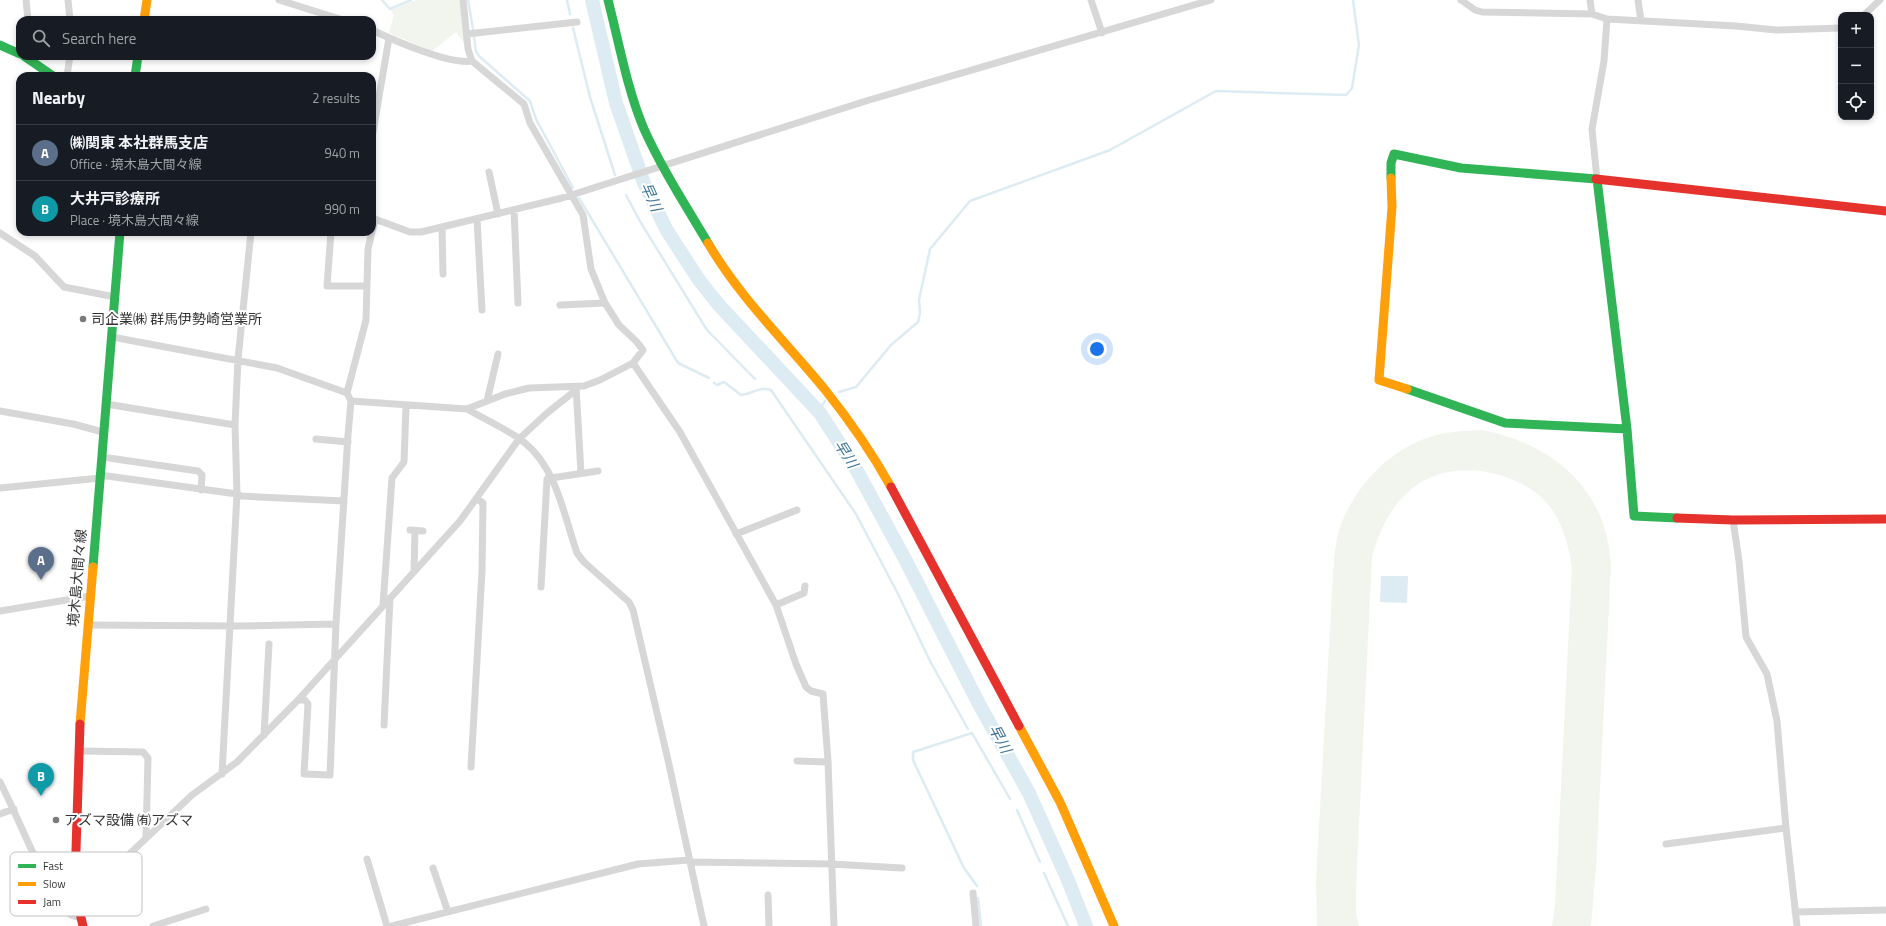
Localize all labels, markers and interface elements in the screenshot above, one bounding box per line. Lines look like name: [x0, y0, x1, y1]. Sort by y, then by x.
map controls: [1838, 12, 1874, 120]
button: +: [1838, 12, 1874, 48]
search box: [16, 16, 376, 60]
icon: search: [30, 27, 52, 49]
text: Search here: [62, 27, 136, 50]
button: −: [1838, 48, 1874, 84]
button: locate: [1838, 84, 1874, 120]
text: Nearby: [32, 85, 85, 111]
text: 2 results: [312, 88, 360, 108]
text: ㈱関東 本社群馬支店: [70, 131, 208, 154]
text: A: [41, 143, 49, 163]
text: 940 m: [324, 143, 360, 163]
text: Office · 境木島大間々線: [70, 154, 202, 174]
water label: 早川: [635, 178, 669, 217]
text: 大井戸診療所: [70, 187, 160, 210]
text: B: [41, 199, 49, 219]
text: 990 m: [324, 199, 360, 219]
text: Place · 境木島大間々線: [70, 210, 199, 230]
place label: 司企業㈱ 群馬伊勢崎営業所: [91, 308, 262, 329]
marker: 司企業㈱ 群馬伊勢崎営業所: [78, 314, 88, 324]
your location: [1087, 339, 1107, 359]
water label: 早川: [829, 435, 865, 474]
street label: 境木島大間々線: [62, 528, 91, 628]
pin: A: [28, 547, 54, 580]
water label: 早川: [983, 720, 1019, 759]
pin: B: [28, 763, 54, 796]
place label: アズマ設備 ㈲アズマ: [64, 809, 193, 830]
marker: アズマ設備 ㈲アズマ: [51, 815, 61, 825]
legend: [10, 852, 142, 916]
text: Fast: [43, 858, 63, 874]
text: Slow: [43, 876, 66, 892]
text: Jam: [43, 894, 61, 910]

